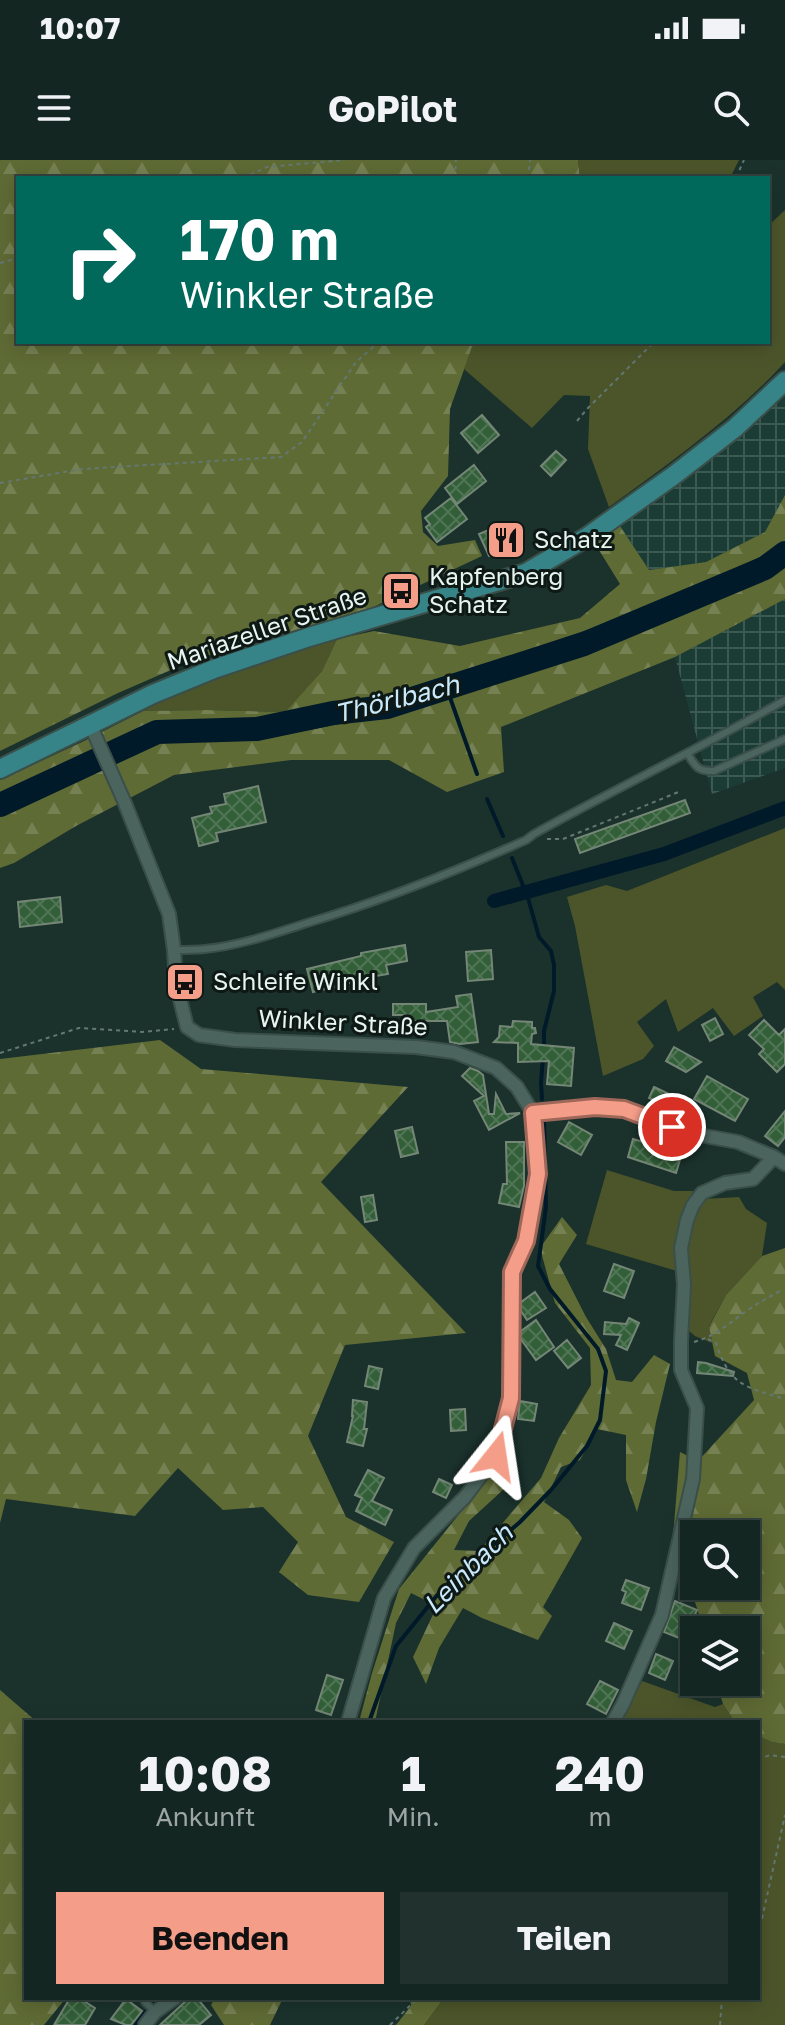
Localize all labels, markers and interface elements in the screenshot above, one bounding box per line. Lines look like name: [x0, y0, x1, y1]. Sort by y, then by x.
text: 10:07: [40, 10, 120, 46]
icon: menu: [32, 86, 76, 130]
icon: search: [709, 86, 753, 130]
text: GoPilot: [328, 87, 457, 130]
text: 170 m: [180, 205, 339, 272]
icon: right: [48, 208, 152, 312]
text: Winkler Straße: [180, 273, 434, 316]
restaurant icon: Schatz: [485, 519, 527, 561]
place label: Schatz: [534, 524, 613, 553]
place label: Kapfenberg Schatz: [429, 561, 563, 618]
bus stop icon: Kapfenberg Schatz: [380, 570, 422, 612]
street label: Mariazeller Straße: [163, 580, 370, 675]
water label: Thörlbach: [332, 668, 463, 729]
bus stop icon: Schleife Winkl: [164, 961, 206, 1003]
place label: Schleife Winkl: [213, 966, 378, 995]
street label: Winkler Straße: [258, 1003, 428, 1040]
pin: [638, 1093, 706, 1161]
icon: arrive: [650, 1105, 694, 1149]
position arrow: [454, 1414, 538, 1498]
water label: Leinbach: [417, 1517, 519, 1620]
map controls: [680, 1520, 760, 1696]
button: search: [680, 1520, 760, 1600]
button: layers: [680, 1616, 760, 1696]
text: 10:08: [139, 1744, 272, 1802]
text: 1: [401, 1744, 426, 1802]
text: 240: [555, 1744, 645, 1802]
text: Ankunft: [155, 1801, 255, 1832]
text: Min.: [387, 1801, 440, 1832]
text: m: [588, 1801, 611, 1832]
button: Beenden: [56, 1892, 384, 1984]
button: Teilen: [400, 1892, 728, 1984]

